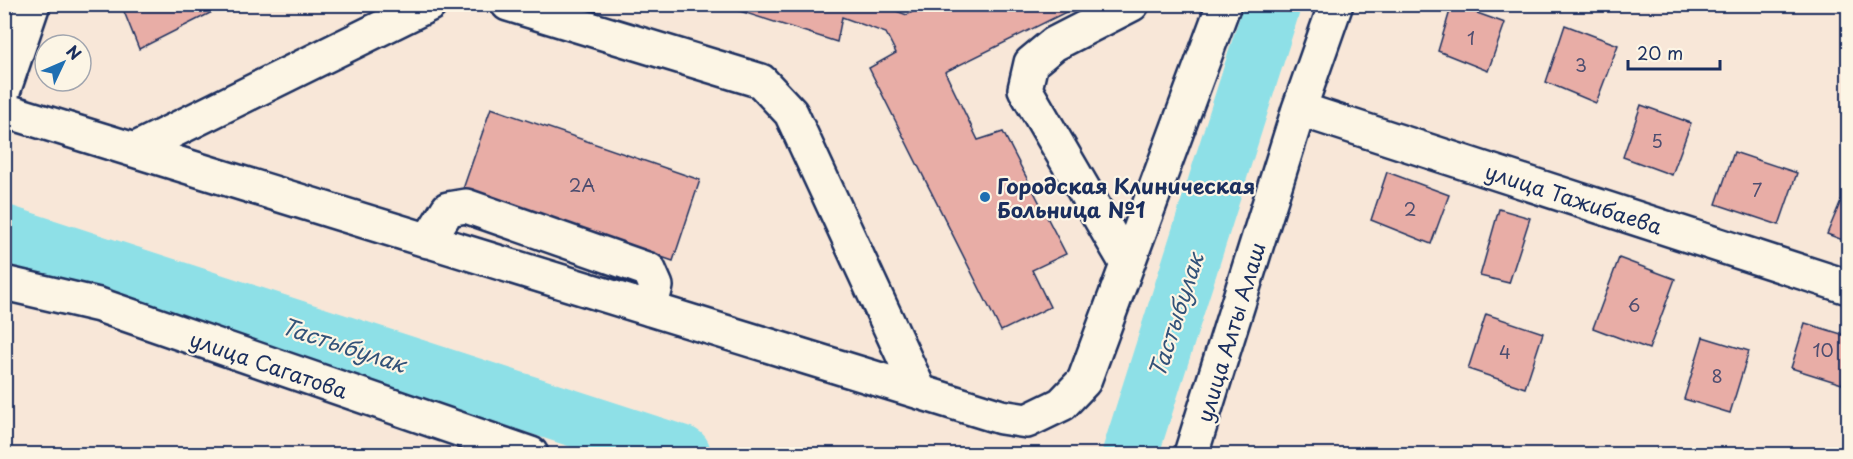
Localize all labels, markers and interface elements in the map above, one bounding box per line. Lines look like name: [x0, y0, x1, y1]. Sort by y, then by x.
house number: 1: [1467, 24, 1475, 51]
north arrow: [33, 33, 93, 93]
scale bar: [1628, 33, 1720, 71]
text: N: [61, 39, 88, 65]
text: 20 m: [1637, 39, 1683, 66]
house number: 3: [1575, 51, 1587, 78]
house number: 5: [1651, 127, 1663, 154]
street label: улица Тажибаева: [1481, 154, 1667, 242]
place label: Городская Клиническая Больница №1: [997, 169, 1255, 225]
house number: 2А: [569, 171, 595, 198]
house number: 7: [1752, 176, 1762, 203]
marker: Городская Клиническая Больница №1: [978, 190, 992, 204]
house number: 2: [1404, 195, 1416, 222]
street label: улица Алты Алаш: [1187, 238, 1273, 426]
water label: Тастыбулак: [1139, 247, 1211, 382]
house number: 6: [1628, 291, 1640, 318]
water label: Тастыбулак: [277, 308, 412, 380]
street label: улица Сагатова: [186, 322, 352, 406]
house number: 10: [1812, 336, 1834, 363]
house number: 4: [1499, 338, 1511, 365]
house number: 8: [1711, 362, 1723, 389]

